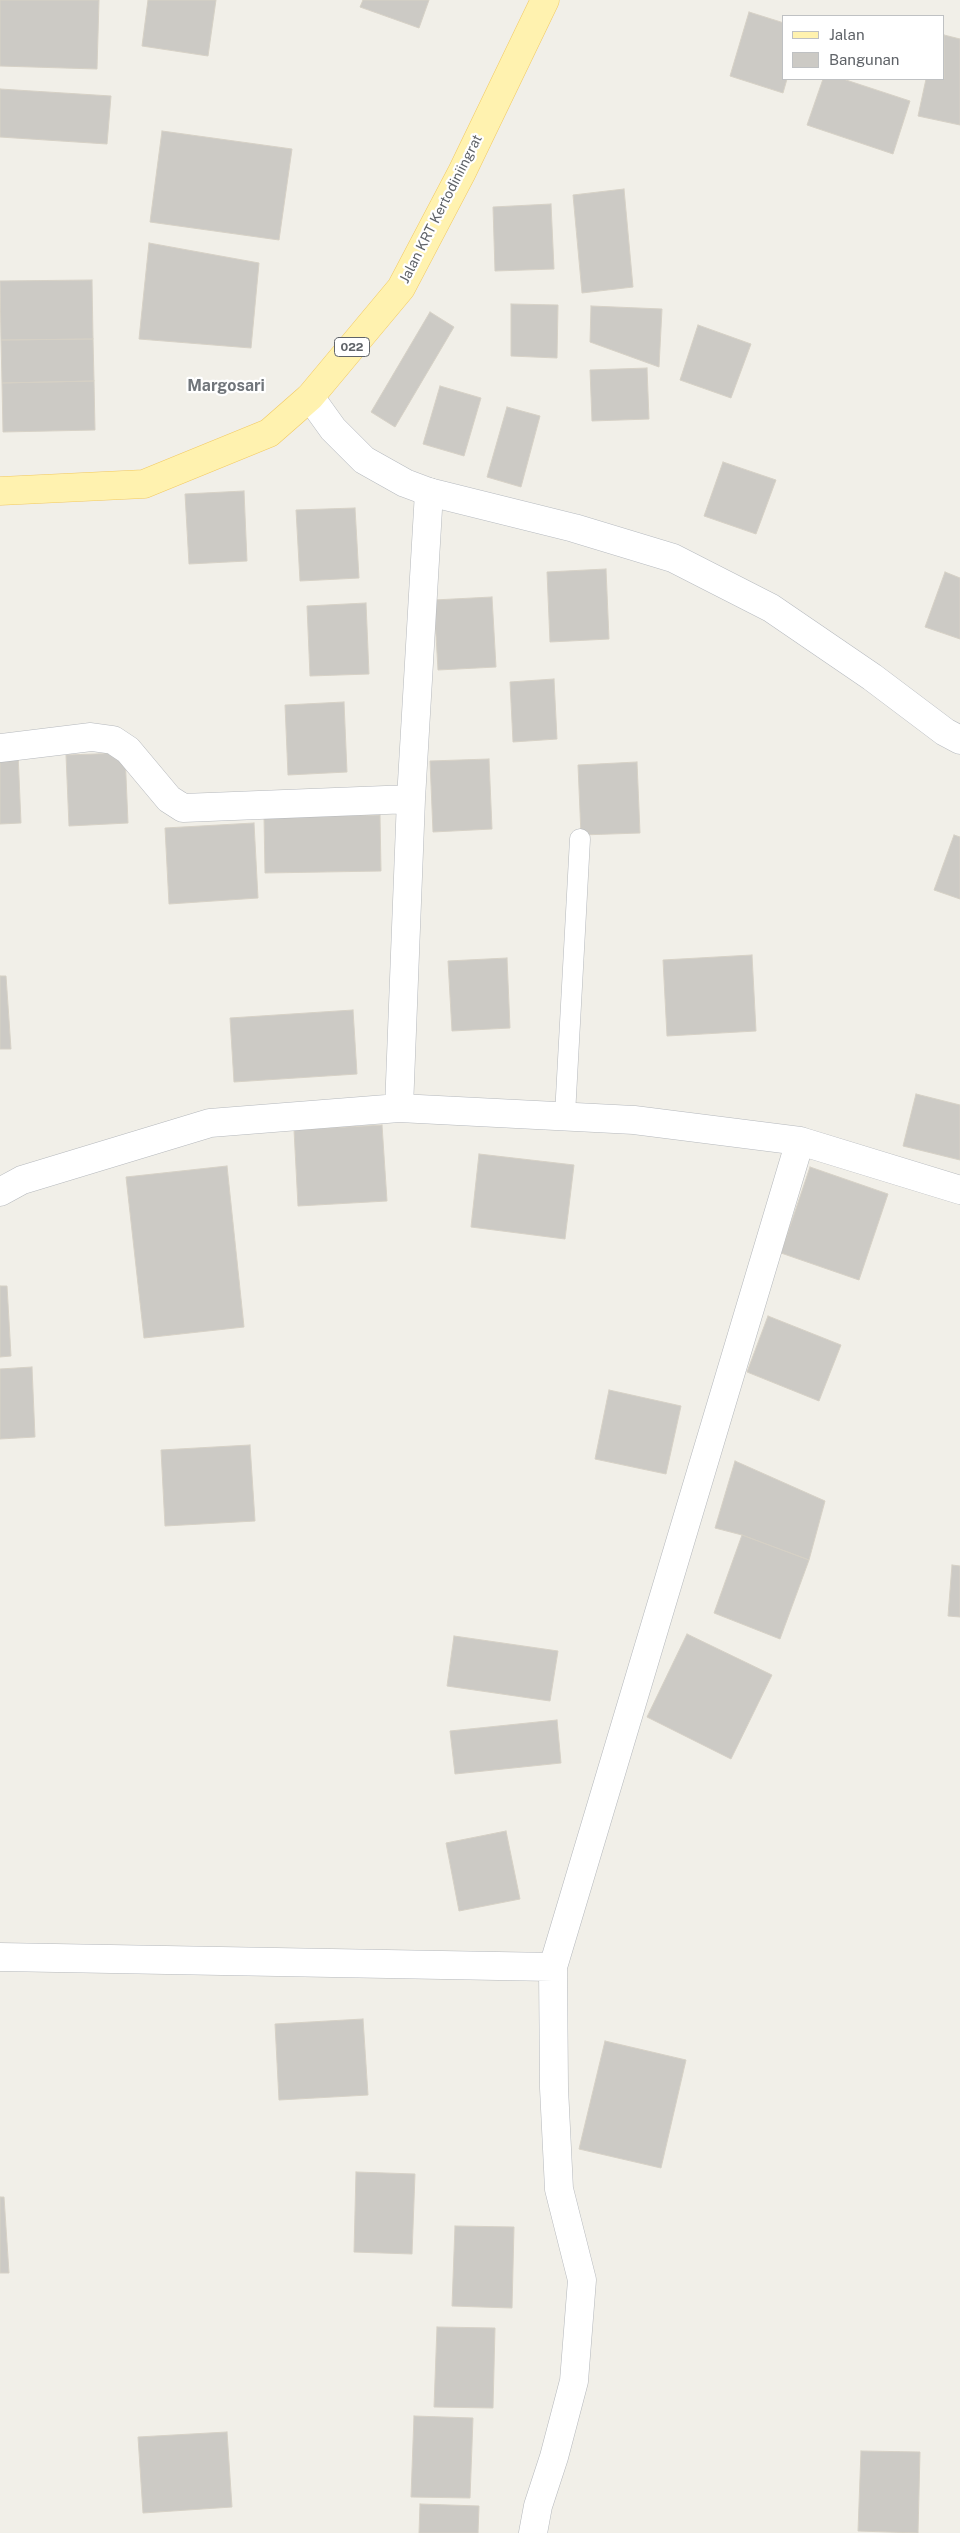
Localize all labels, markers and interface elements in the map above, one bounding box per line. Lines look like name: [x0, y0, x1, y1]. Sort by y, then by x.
legend: [782, 15, 945, 80]
text: Jalan: [829, 26, 865, 43]
text: Bangunan: [829, 51, 900, 68]
street label: Jalan KRT Kertodiniingrat: [396, 132, 486, 286]
road number: 022: [334, 338, 370, 357]
district label: Margosari: [187, 376, 265, 396]

